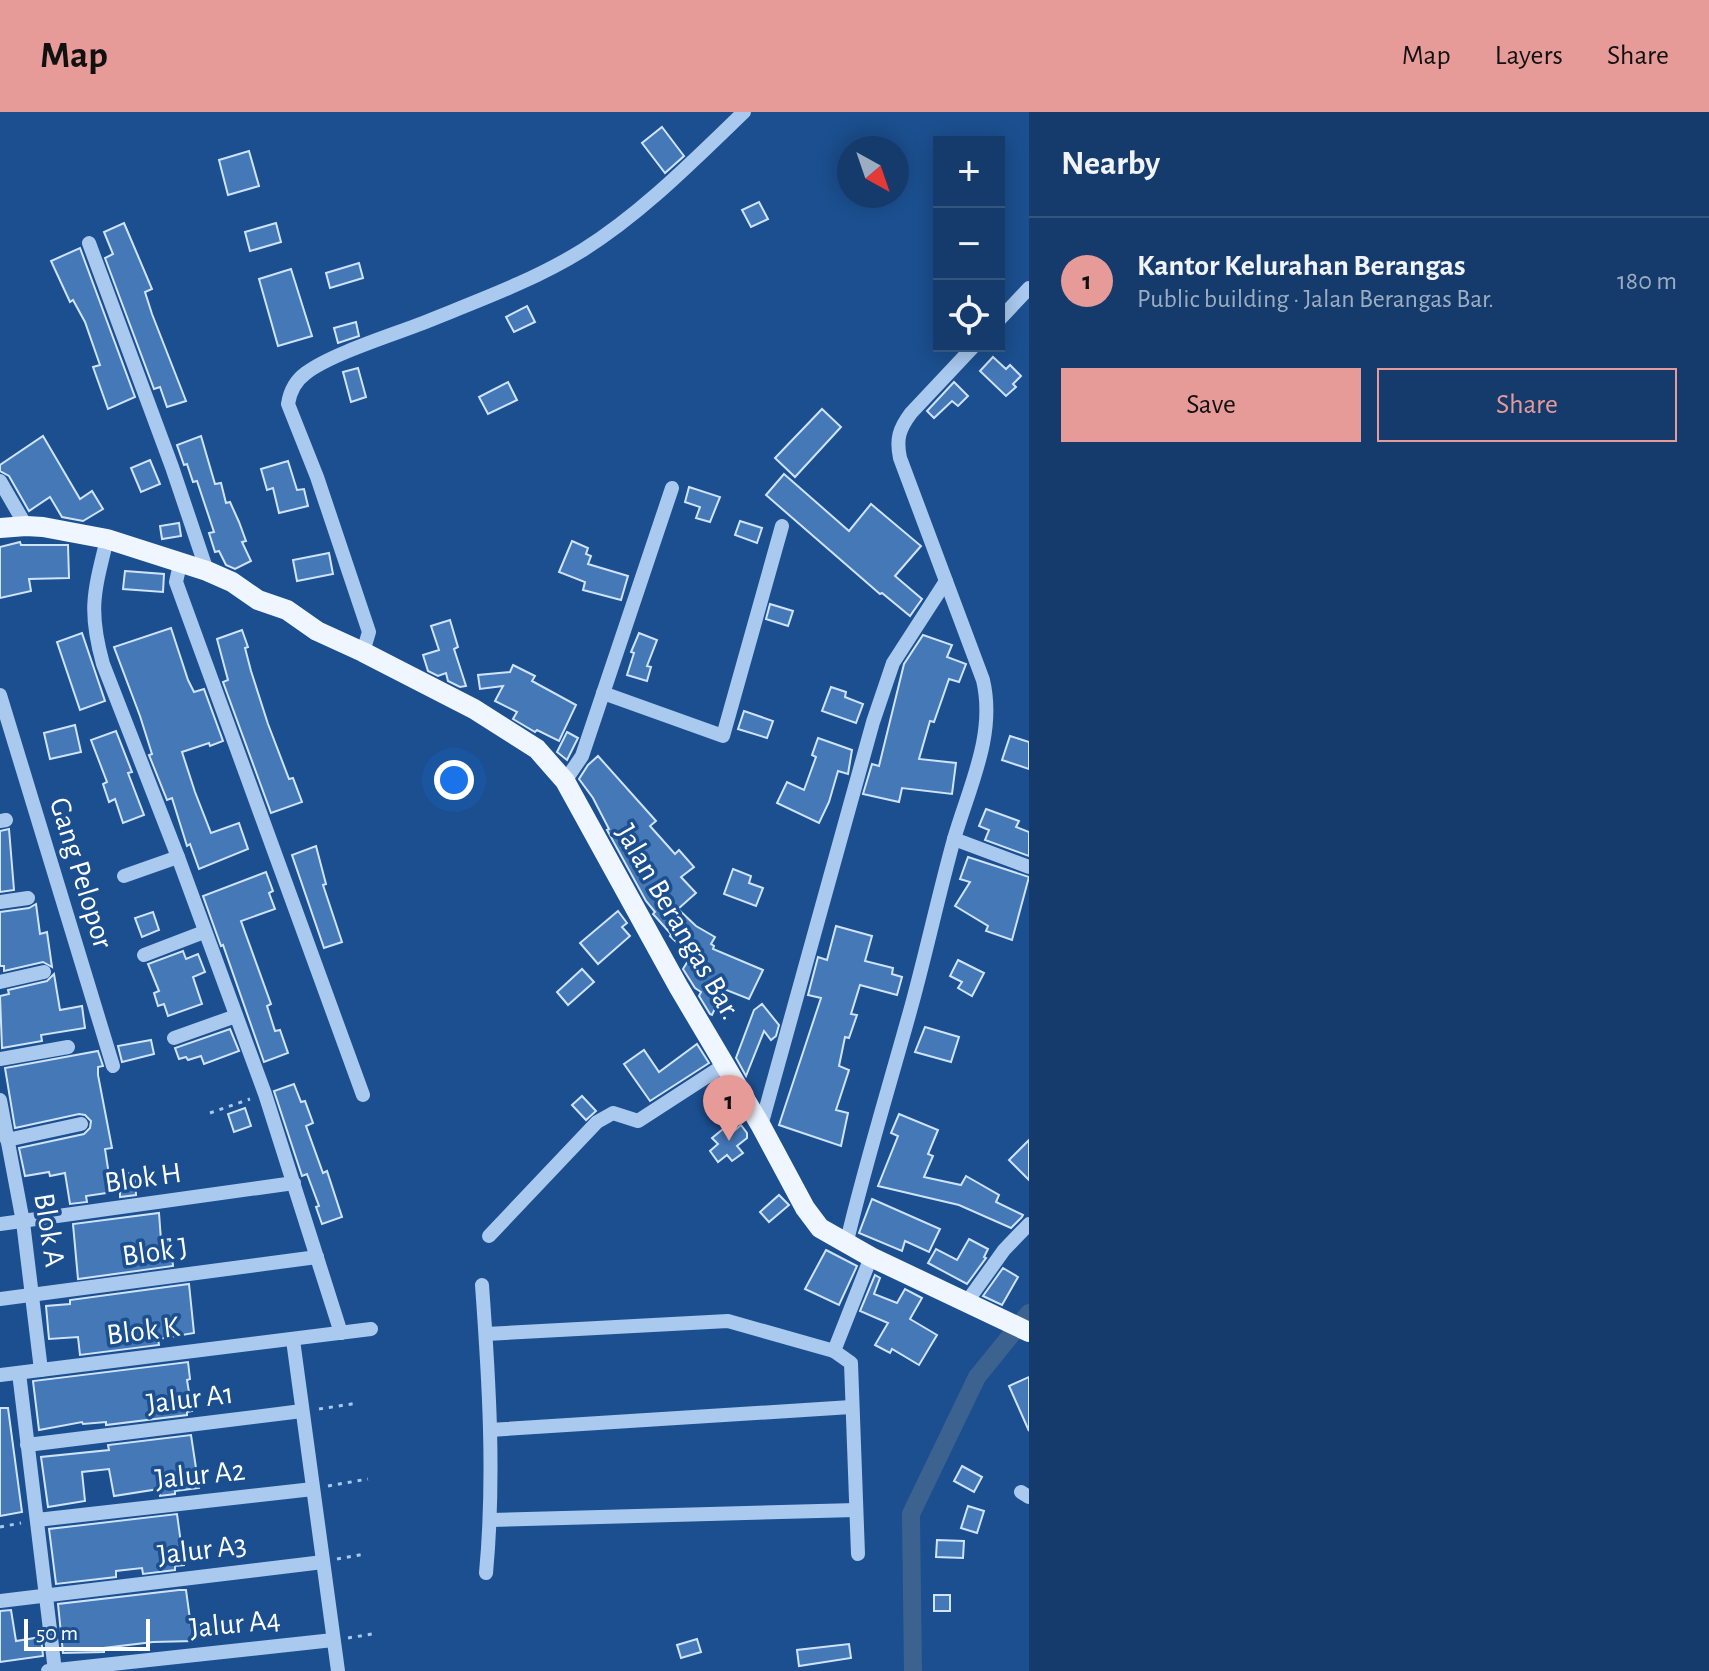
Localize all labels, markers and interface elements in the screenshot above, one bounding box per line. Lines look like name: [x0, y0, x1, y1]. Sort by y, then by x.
text: Map: [40, 37, 108, 75]
text: Map: [1402, 42, 1451, 70]
text: Layers: [1495, 42, 1563, 70]
text: Share: [1607, 42, 1669, 70]
north arrow: [837, 136, 909, 208]
map controls: [933, 136, 1005, 352]
button: +: [933, 136, 1005, 208]
text: Nearby: [1061, 147, 1160, 181]
button: −: [933, 208, 1005, 280]
text: Kantor Kelurahan Berangas: [1137, 251, 1466, 281]
text: 1: [1082, 268, 1092, 294]
text: 180 m: [1617, 268, 1677, 294]
button: locate: [933, 280, 1005, 352]
text: Public building · Jalan Berangas Bar.: [1137, 286, 1494, 312]
button: Save: [1061, 368, 1361, 442]
button: Share: [1377, 368, 1677, 442]
your location: [434, 760, 474, 800]
street label: Gang Pelopor: [44, 794, 118, 952]
street label: Jalan Berangas Bar.: [610, 819, 746, 1025]
pin: 1: [703, 1075, 755, 1141]
street label: Blok H: [103, 1158, 183, 1198]
street label: Blok A: [28, 1191, 70, 1269]
street label: Blok J: [120, 1233, 190, 1271]
street label: Blok K: [105, 1312, 182, 1350]
street label: Jalur A1: [145, 1379, 235, 1419]
street label: Jalur A2: [153, 1455, 247, 1495]
street label: Jalur A3: [156, 1530, 248, 1570]
street label: Jalur A4: [188, 1604, 282, 1644]
scale bar: [24, 1615, 150, 1651]
text: 50 m: [36, 1622, 78, 1644]

